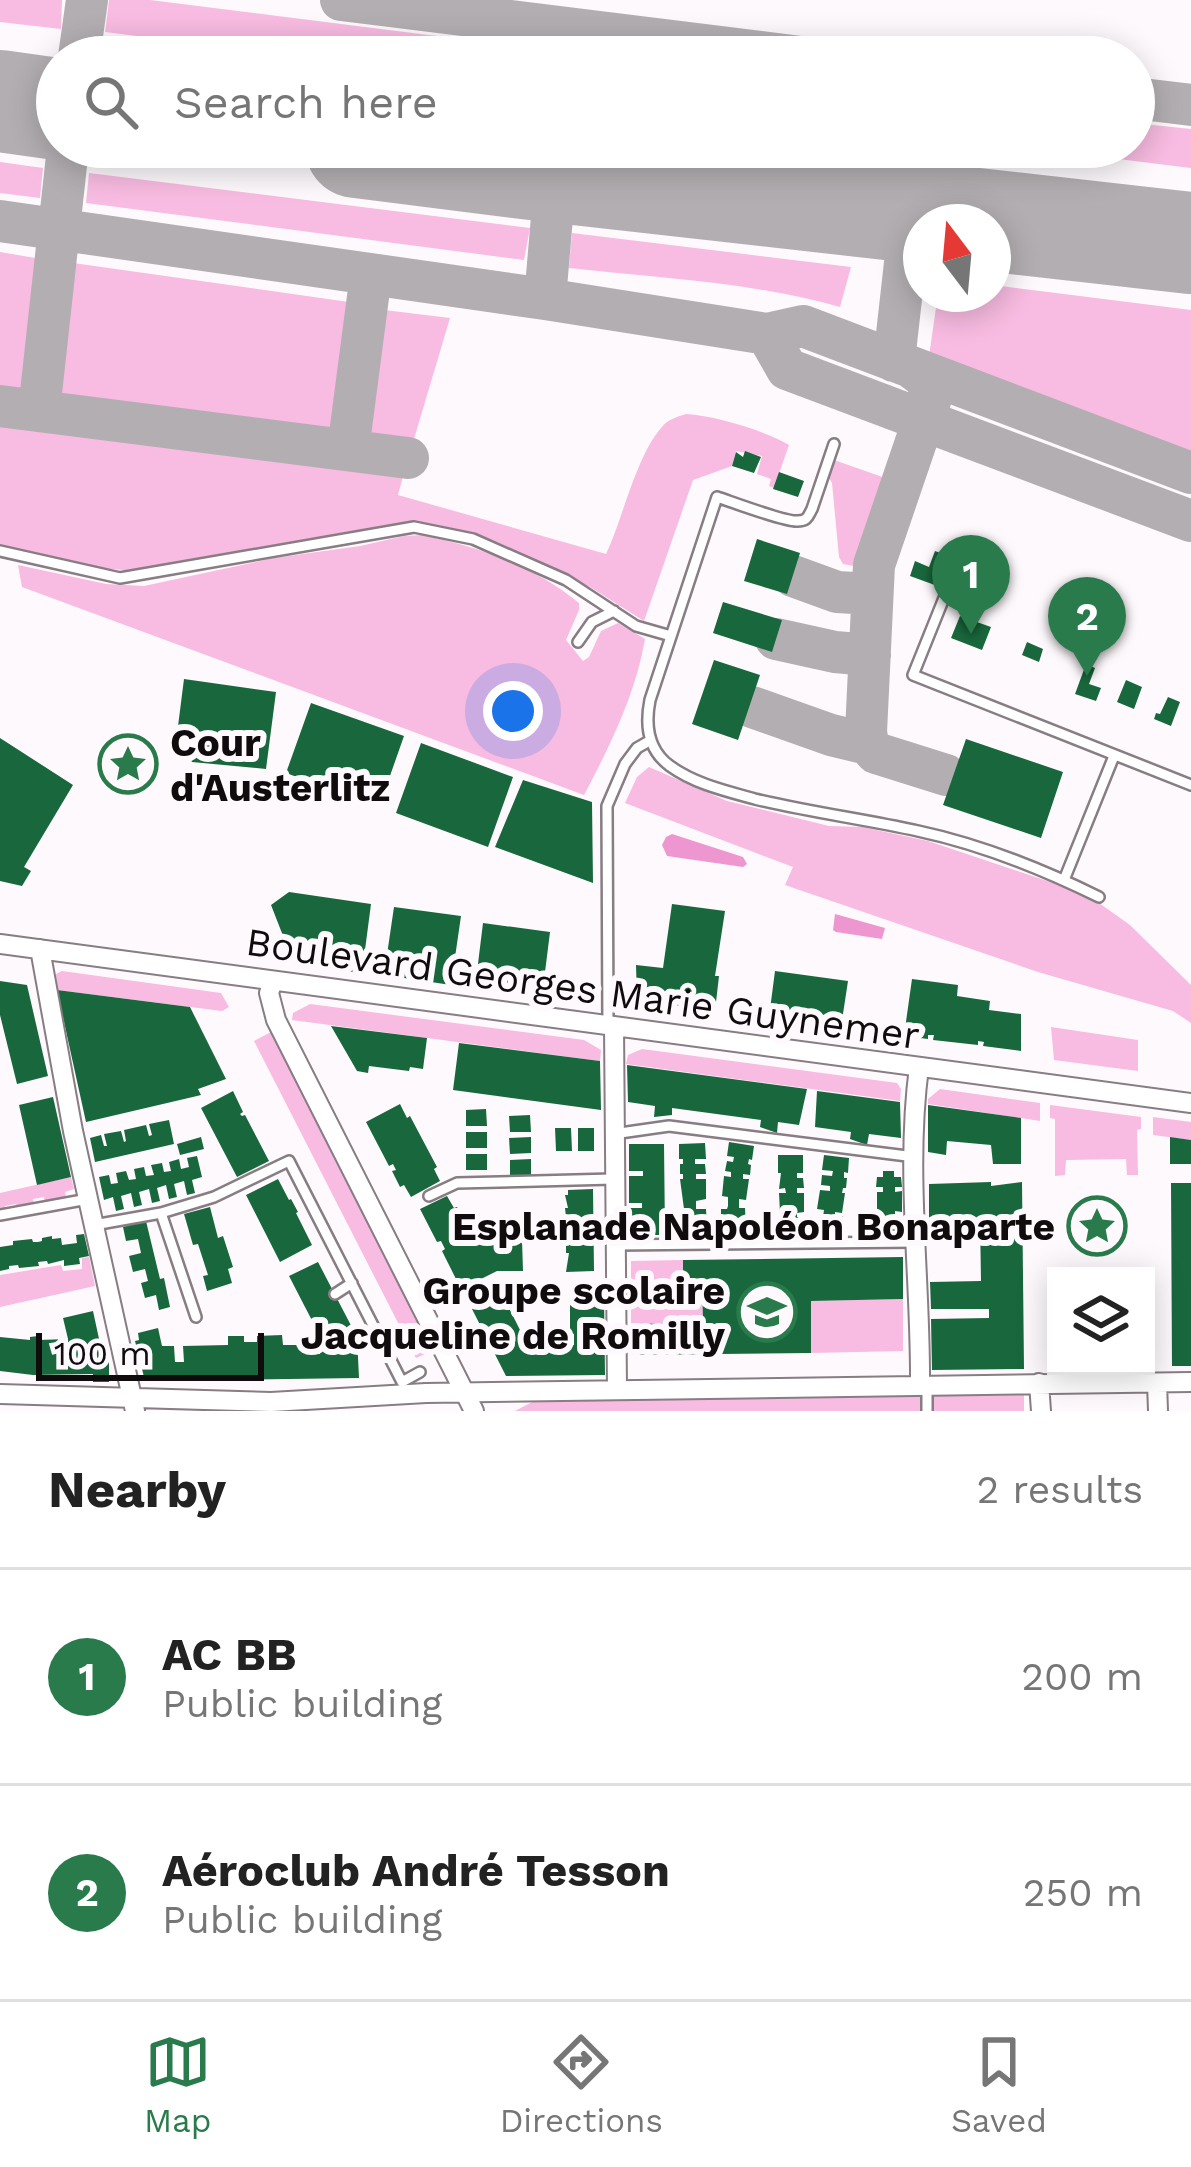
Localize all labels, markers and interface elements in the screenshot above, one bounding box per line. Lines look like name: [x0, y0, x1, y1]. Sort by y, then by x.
search box: [36, 36, 1155, 168]
icon: search: [78, 69, 144, 135]
text: Search here: [174, 76, 438, 129]
north arrow: [903, 204, 1011, 312]
pin: 1: [932, 535, 1010, 634]
pin: 2: [1048, 577, 1126, 676]
your location: [483, 681, 543, 741]
place label: Cour d'Austerlitz: [170, 720, 390, 810]
place icon: Cour d'Austerlitz: [97, 733, 159, 795]
street label: Boulevard Georges Marie Guynemer: [243, 919, 923, 1058]
place icon: Esplanade Napoléon Bonaparte: [1066, 1195, 1128, 1257]
place label: Esplanade Napoléon Bonaparte: [452, 1204, 1055, 1249]
map controls: [1047, 1267, 1155, 1375]
button: layers: [1047, 1267, 1155, 1375]
place label: Groupe scolaire Jacqueline de Romilly: [300, 1268, 725, 1358]
school or university icon: Groupe scolaire Jacqueline de Romilly: [736, 1281, 798, 1343]
scale bar: [36, 1327, 264, 1380]
text: 100 m: [54, 1334, 151, 1373]
text: Nearby: [48, 1460, 226, 1519]
text: 2 results: [977, 1467, 1143, 1512]
text: AC BB: [162, 1628, 296, 1681]
text: 1: [79, 1654, 95, 1699]
text: 200 m: [1021, 1654, 1143, 1699]
text: Public building: [162, 1681, 442, 1726]
text: Aéroclub André Tesson: [162, 1844, 670, 1897]
text: 2: [75, 1870, 99, 1915]
text: 250 m: [1023, 1870, 1143, 1915]
text: Public building: [162, 1897, 442, 1942]
tab: Map: [144, 2029, 211, 2140]
tab: Directions: [500, 2029, 663, 2140]
tab: Saved: [951, 2029, 1047, 2140]

